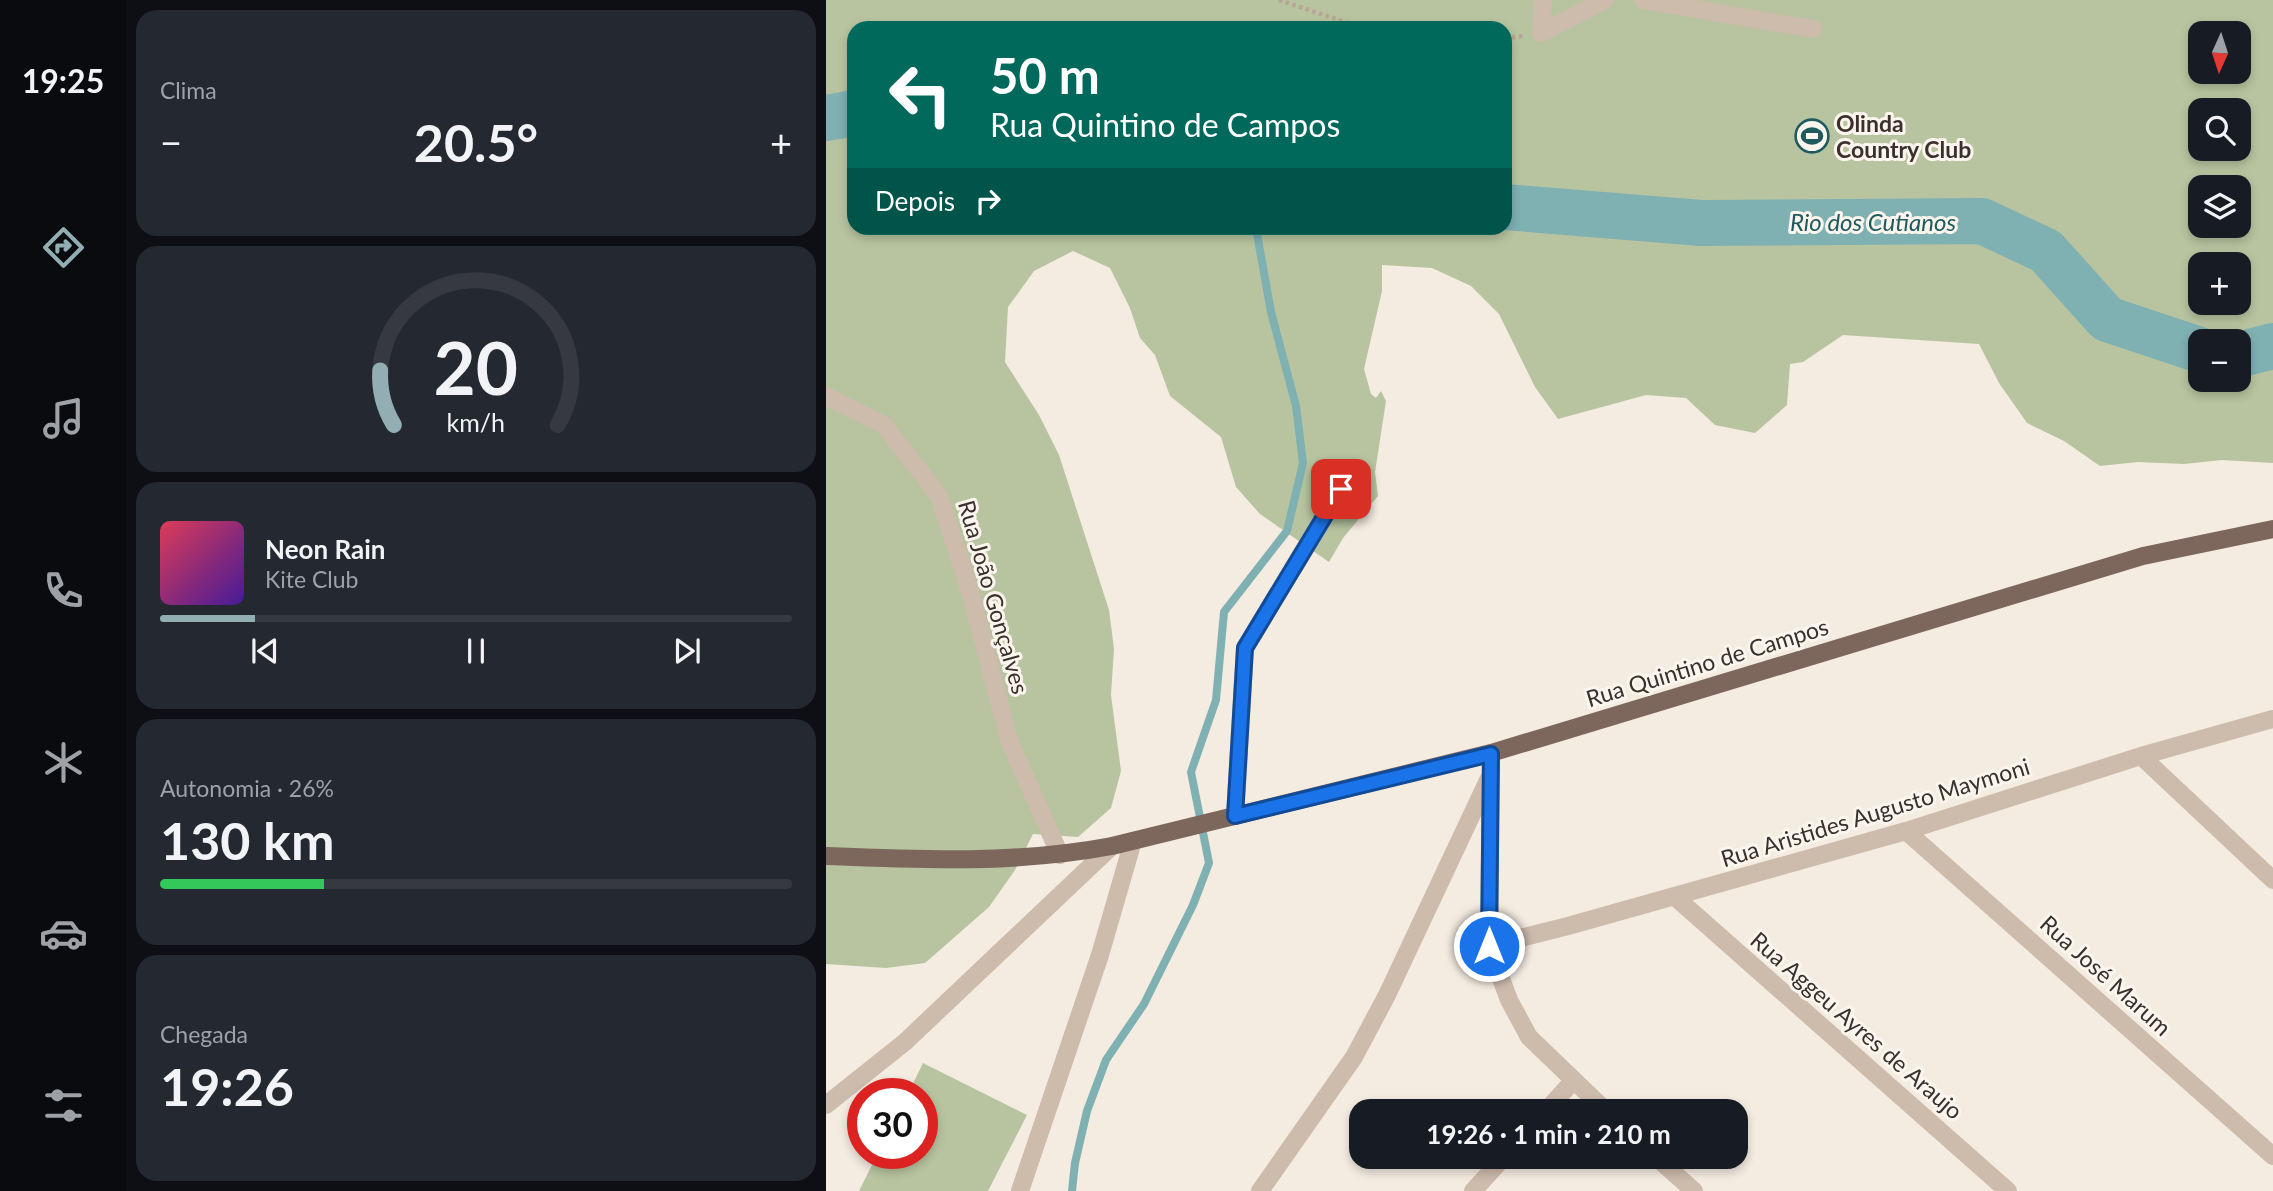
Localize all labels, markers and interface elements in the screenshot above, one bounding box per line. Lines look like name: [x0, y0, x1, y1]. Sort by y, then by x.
north arrow: [2188, 21, 2250, 84]
map controls: [2188, 21, 2251, 392]
text: 50 m: [990, 46, 1100, 104]
icon: left: [875, 49, 966, 140]
text: 19:25: [22, 61, 104, 100]
text: Clima: [160, 76, 217, 104]
button: search: [2188, 98, 2251, 161]
text: Rua Quintino de Campos: [990, 105, 1340, 144]
place label: Olinda Country Club: [1836, 109, 1971, 163]
text: 20.5°: [414, 111, 538, 173]
sports icon: Olinda Country Club: [1793, 117, 1831, 155]
text: −: [160, 119, 182, 165]
text: +: [770, 119, 792, 165]
button: layers: [2188, 175, 2251, 238]
icon: right: [969, 182, 1007, 220]
text: Depois: [875, 185, 955, 217]
water label: Rio dos Cutianos: [1790, 207, 1956, 236]
icon: directions: [39, 223, 88, 272]
button: +: [2188, 252, 2251, 315]
text: 20: [434, 324, 518, 412]
button: −: [2188, 329, 2251, 392]
icon: music: [39, 394, 88, 443]
text: km/h: [447, 407, 505, 437]
pin: [1311, 459, 1371, 519]
icon: arrive: [1322, 470, 1360, 508]
street label: Rua João Gonçalves: [953, 497, 1035, 697]
text: Neon Rain: [265, 533, 385, 565]
text: Kite Club: [265, 565, 358, 593]
icon: phone: [39, 566, 88, 615]
street label: Rua Quintino de Campos: [1583, 612, 1832, 712]
icon: previous: [246, 632, 284, 670]
icon: pause: [457, 632, 495, 670]
icon: next: [668, 632, 706, 670]
icon: climate: [39, 738, 88, 787]
street label: Rua Aristides Augusto Maymoni: [1717, 752, 2033, 872]
text: Autonomia · 26%: [160, 774, 334, 802]
text: 130 km: [160, 809, 334, 871]
icon: car: [39, 909, 88, 958]
position arrow: [1452, 909, 1526, 983]
street label: Rua José Marum: [2035, 909, 2177, 1041]
street label: Rua Aggeu Ayres de Araujo: [1745, 925, 1969, 1125]
text: Chegada: [160, 1020, 248, 1048]
text: 19:26: [160, 1055, 294, 1117]
speed limit sign: 30: [847, 1078, 938, 1169]
icon: filters: [39, 1081, 88, 1130]
text: 19:26 · 1 min · 210 m: [1426, 1118, 1671, 1150]

